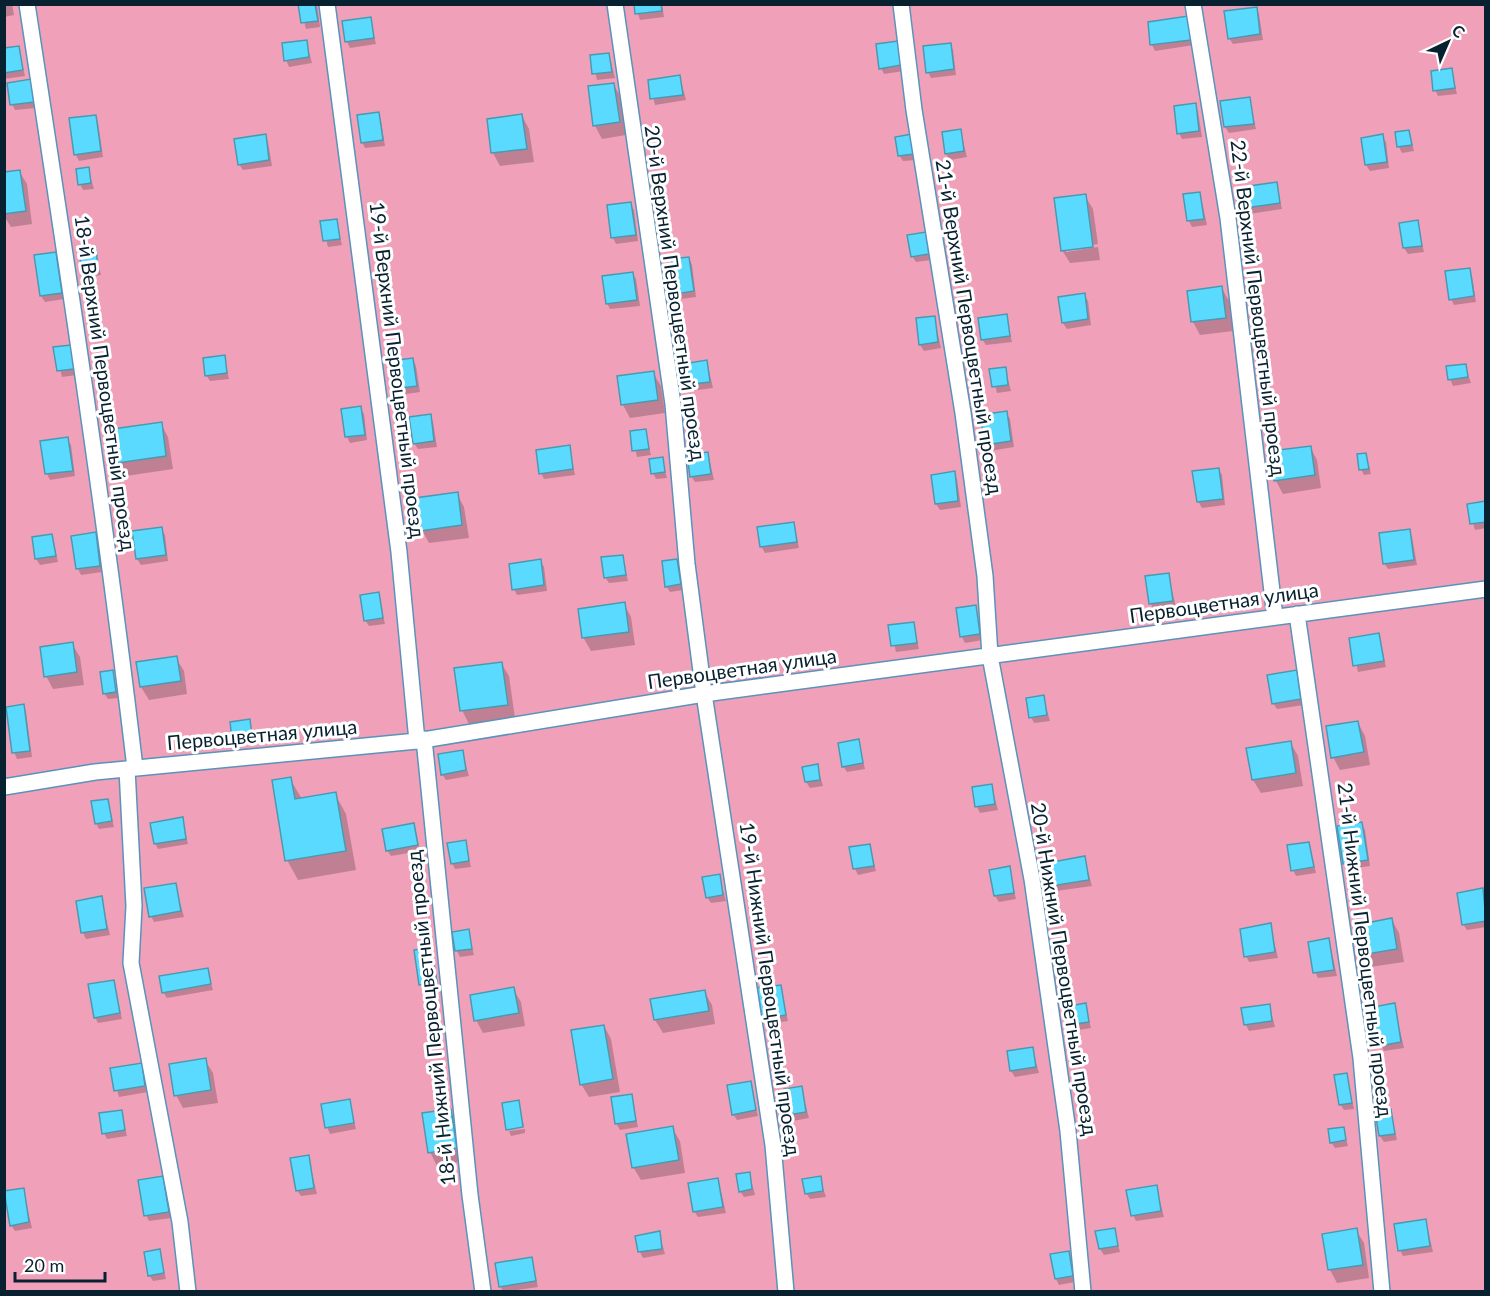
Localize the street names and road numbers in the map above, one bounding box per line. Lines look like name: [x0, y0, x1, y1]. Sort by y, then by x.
street label: 20-й Верхний Первоцветный проезд: [641, 124, 711, 462]
street label: 22-й Верхний Первоцветный проезд: [1226, 138, 1292, 477]
street label: 21-й Верхний Первоцветный проезд: [932, 158, 1008, 496]
street label: 19-й Верхний Первоцветный проезд: [365, 200, 431, 539]
street label: 18-й Верхний Первоцветный проезд: [71, 214, 141, 552]
street label: Первоцветная улица: [1128, 577, 1320, 627]
street label: Первоцветная улица: [646, 643, 838, 693]
street label: Первоцветная улица: [166, 714, 358, 754]
street label: 21-й Нижний Первоцветный проезд: [1334, 781, 1398, 1119]
street label: 20-й Нижний Первоцветный проезд: [1027, 801, 1103, 1137]
street label: 19-й Нижний Первоцветный проезд: [736, 820, 806, 1157]
street label: 18-й Нижний Первоцветный проезд: [400, 849, 460, 1187]

